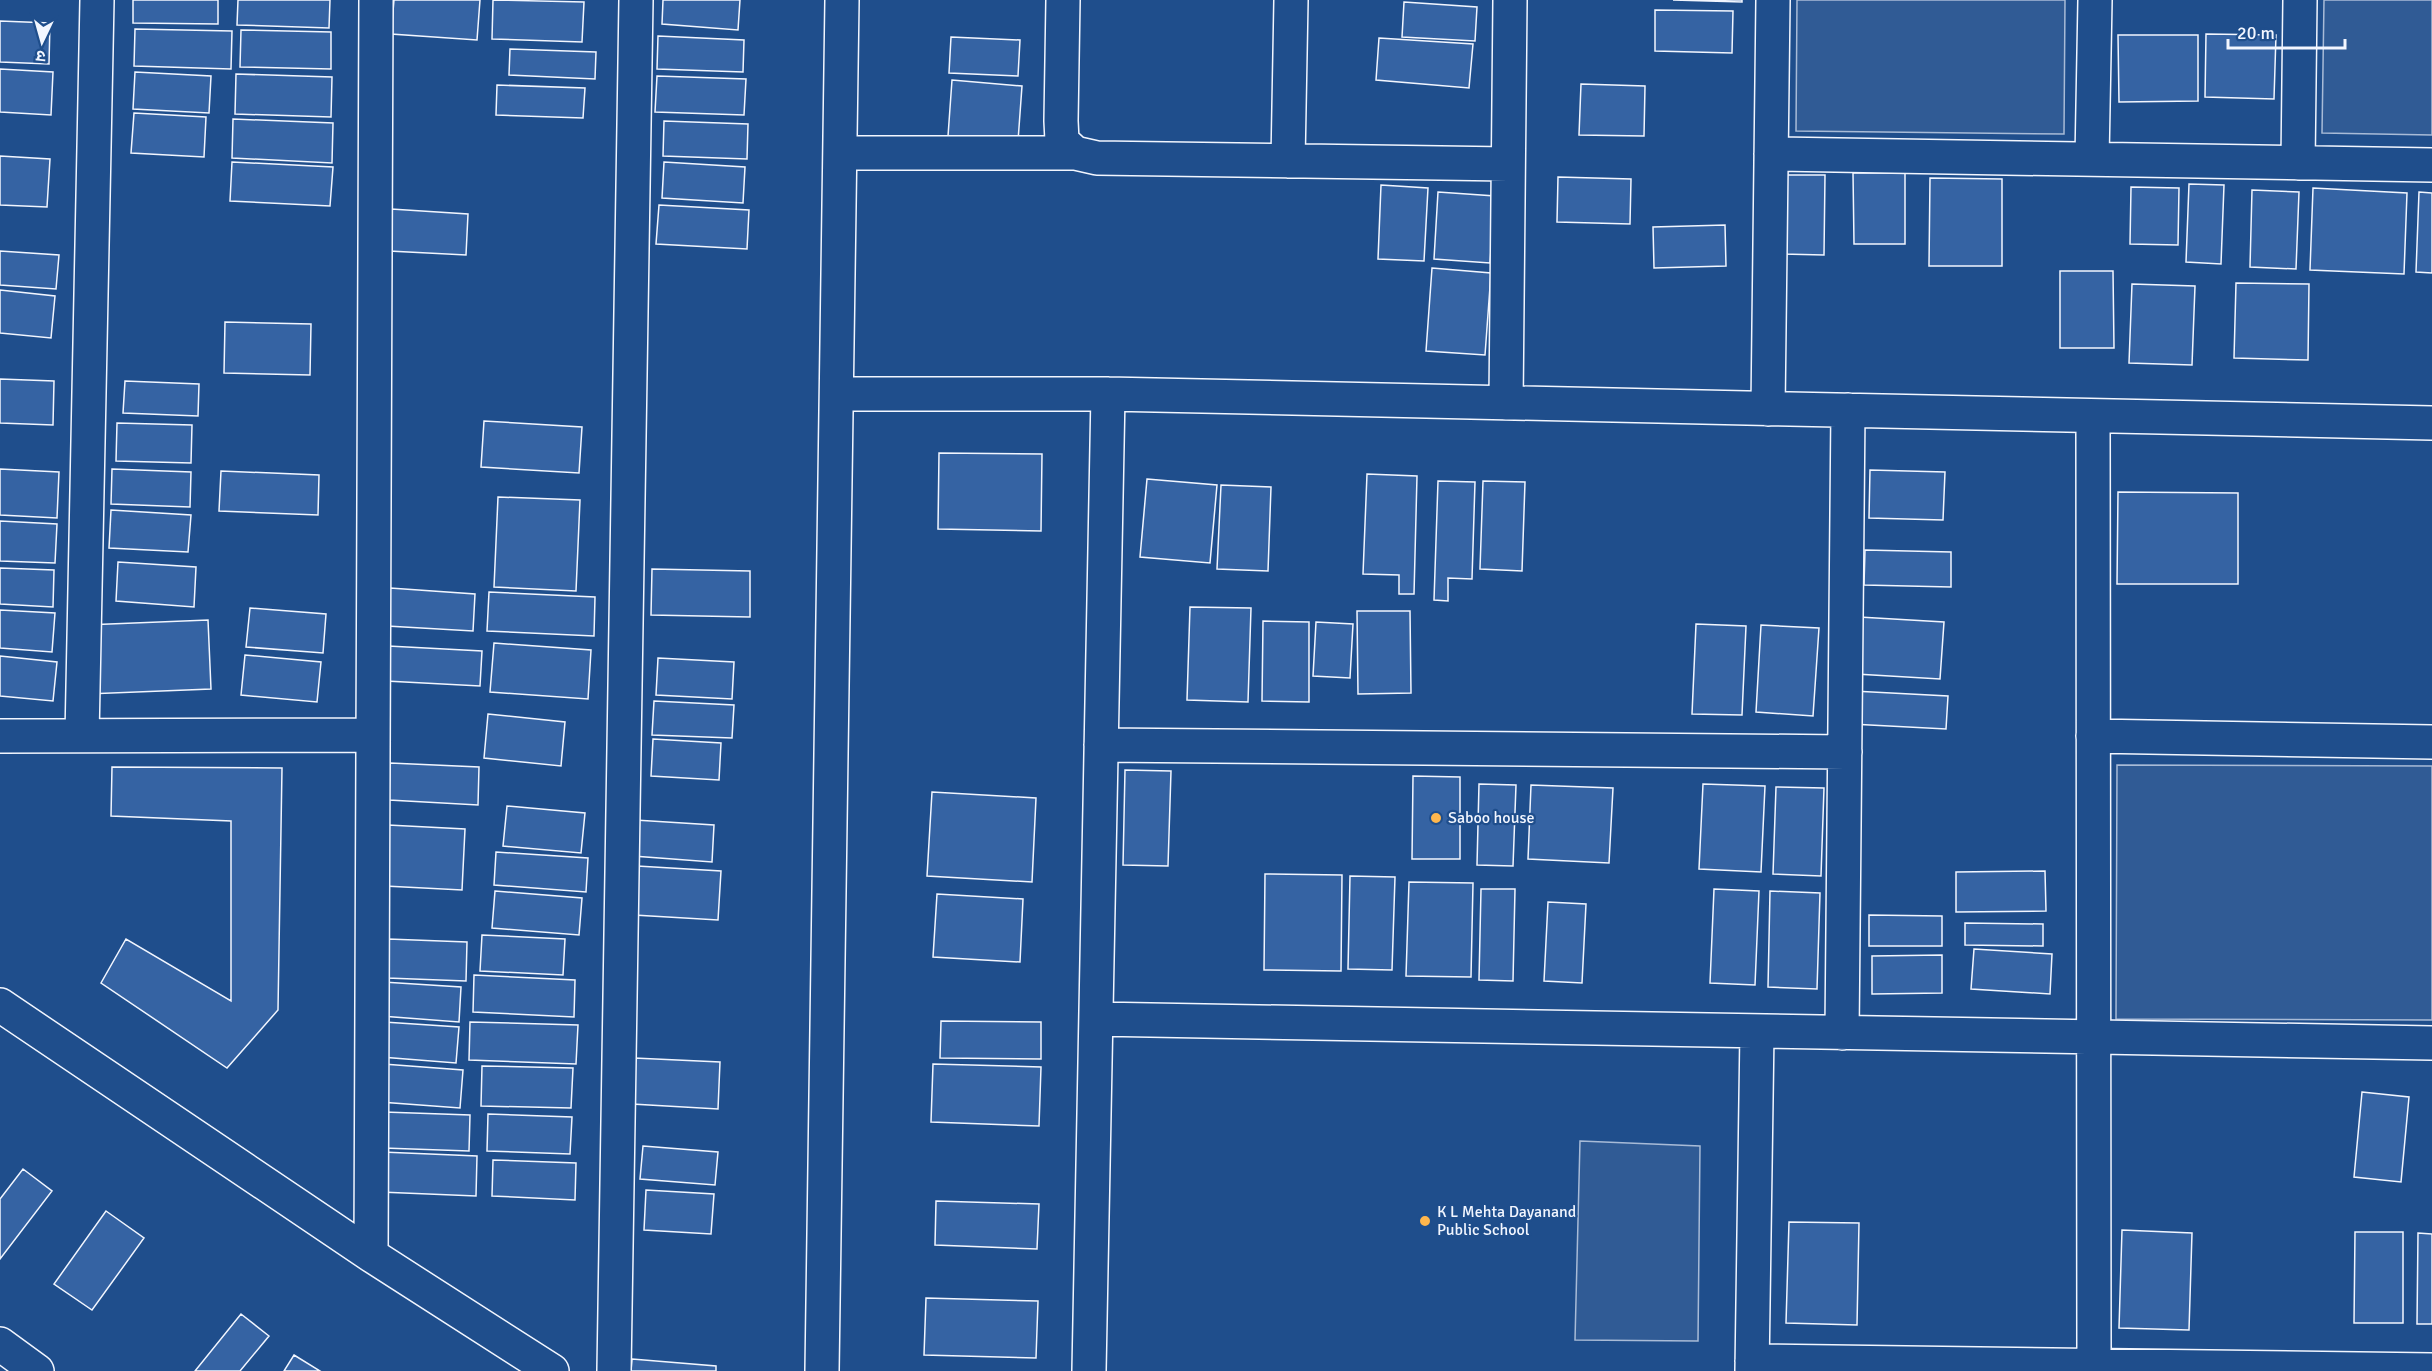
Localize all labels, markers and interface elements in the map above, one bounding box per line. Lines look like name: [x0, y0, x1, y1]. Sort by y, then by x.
north arrow: [12, 12, 72, 72]
scale bar: [2228, 12, 2345, 50]
text: 20 m: [2237, 22, 2275, 44]
text: उ: [35, 46, 46, 66]
place label: Saboo house: [1448, 808, 1534, 828]
marker: Saboo house: [1429, 811, 1443, 825]
place label: K L Mehta Dayanand Public School: [1437, 1202, 1576, 1240]
marker: K L Mehta Dayanand Public School: [1418, 1214, 1432, 1228]

